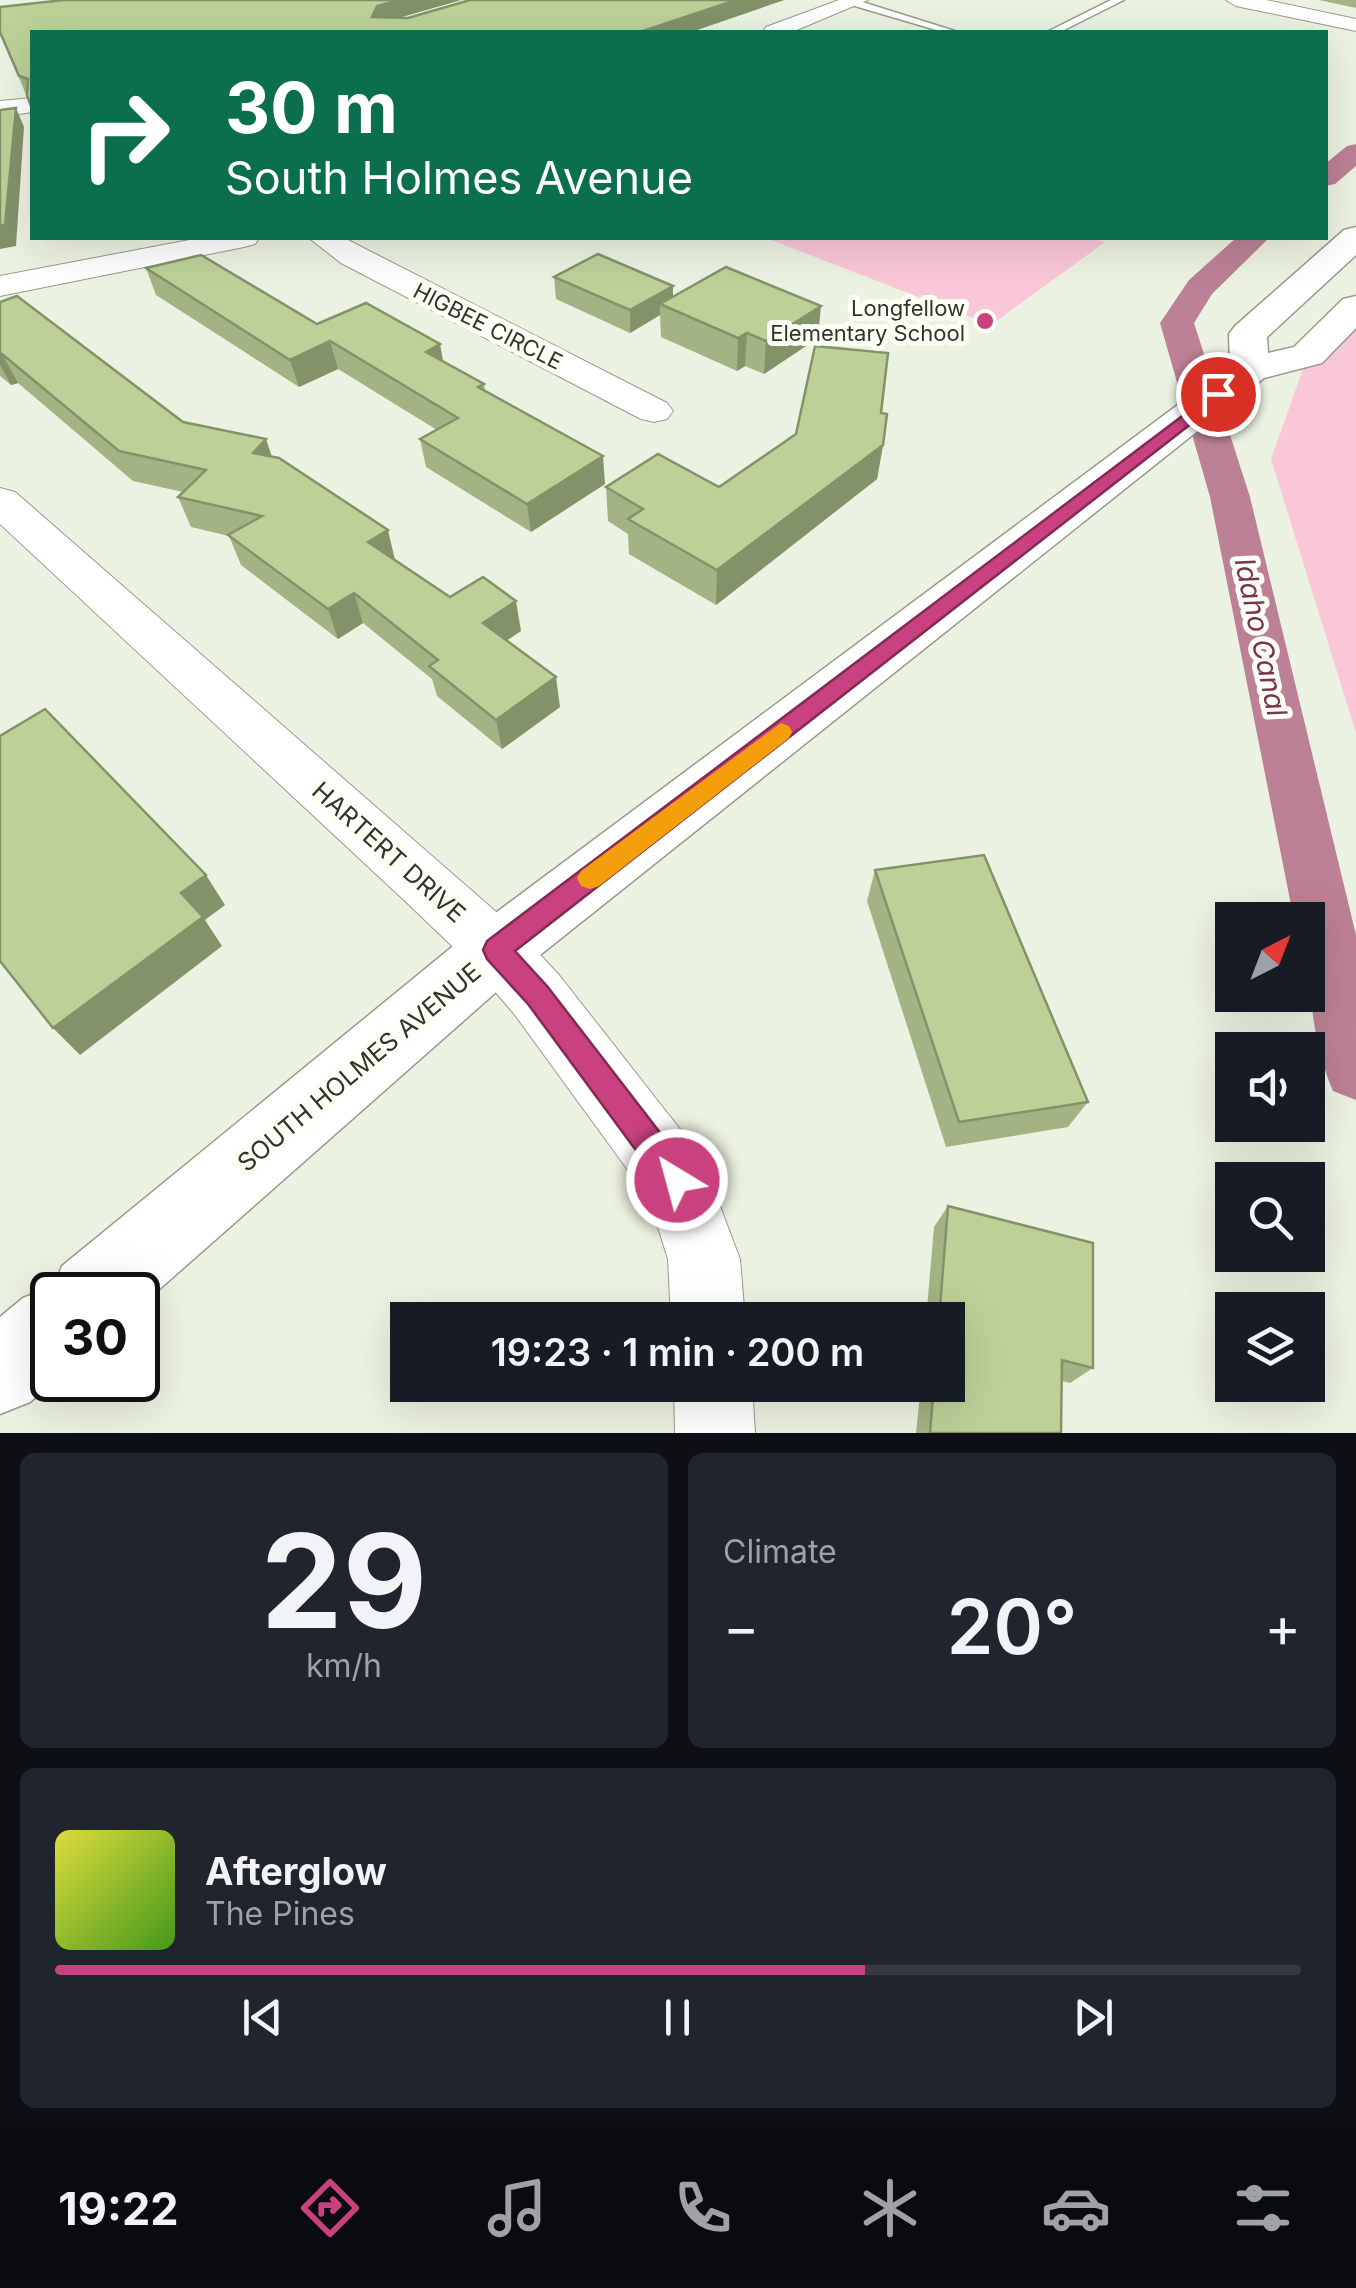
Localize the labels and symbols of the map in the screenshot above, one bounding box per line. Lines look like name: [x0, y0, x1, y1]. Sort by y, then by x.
street label: HIGBEE CIRCLE: [409, 277, 567, 375]
place label: Longfellow Elementary School: [770, 295, 965, 346]
marker: Longfellow Elementary School: [974, 310, 996, 332]
pin: [1176, 352, 1261, 437]
water label: Idaho Canal: [1228, 555, 1294, 720]
street label: HARTERT DRIVE: [306, 775, 472, 929]
north arrow: [1215, 902, 1325, 1012]
street label: SOUTH HOLMES AVENUE: [231, 956, 487, 1178]
position arrow: [625, 1128, 729, 1232]
speed limit sign: 30: [30, 1272, 160, 1402]

